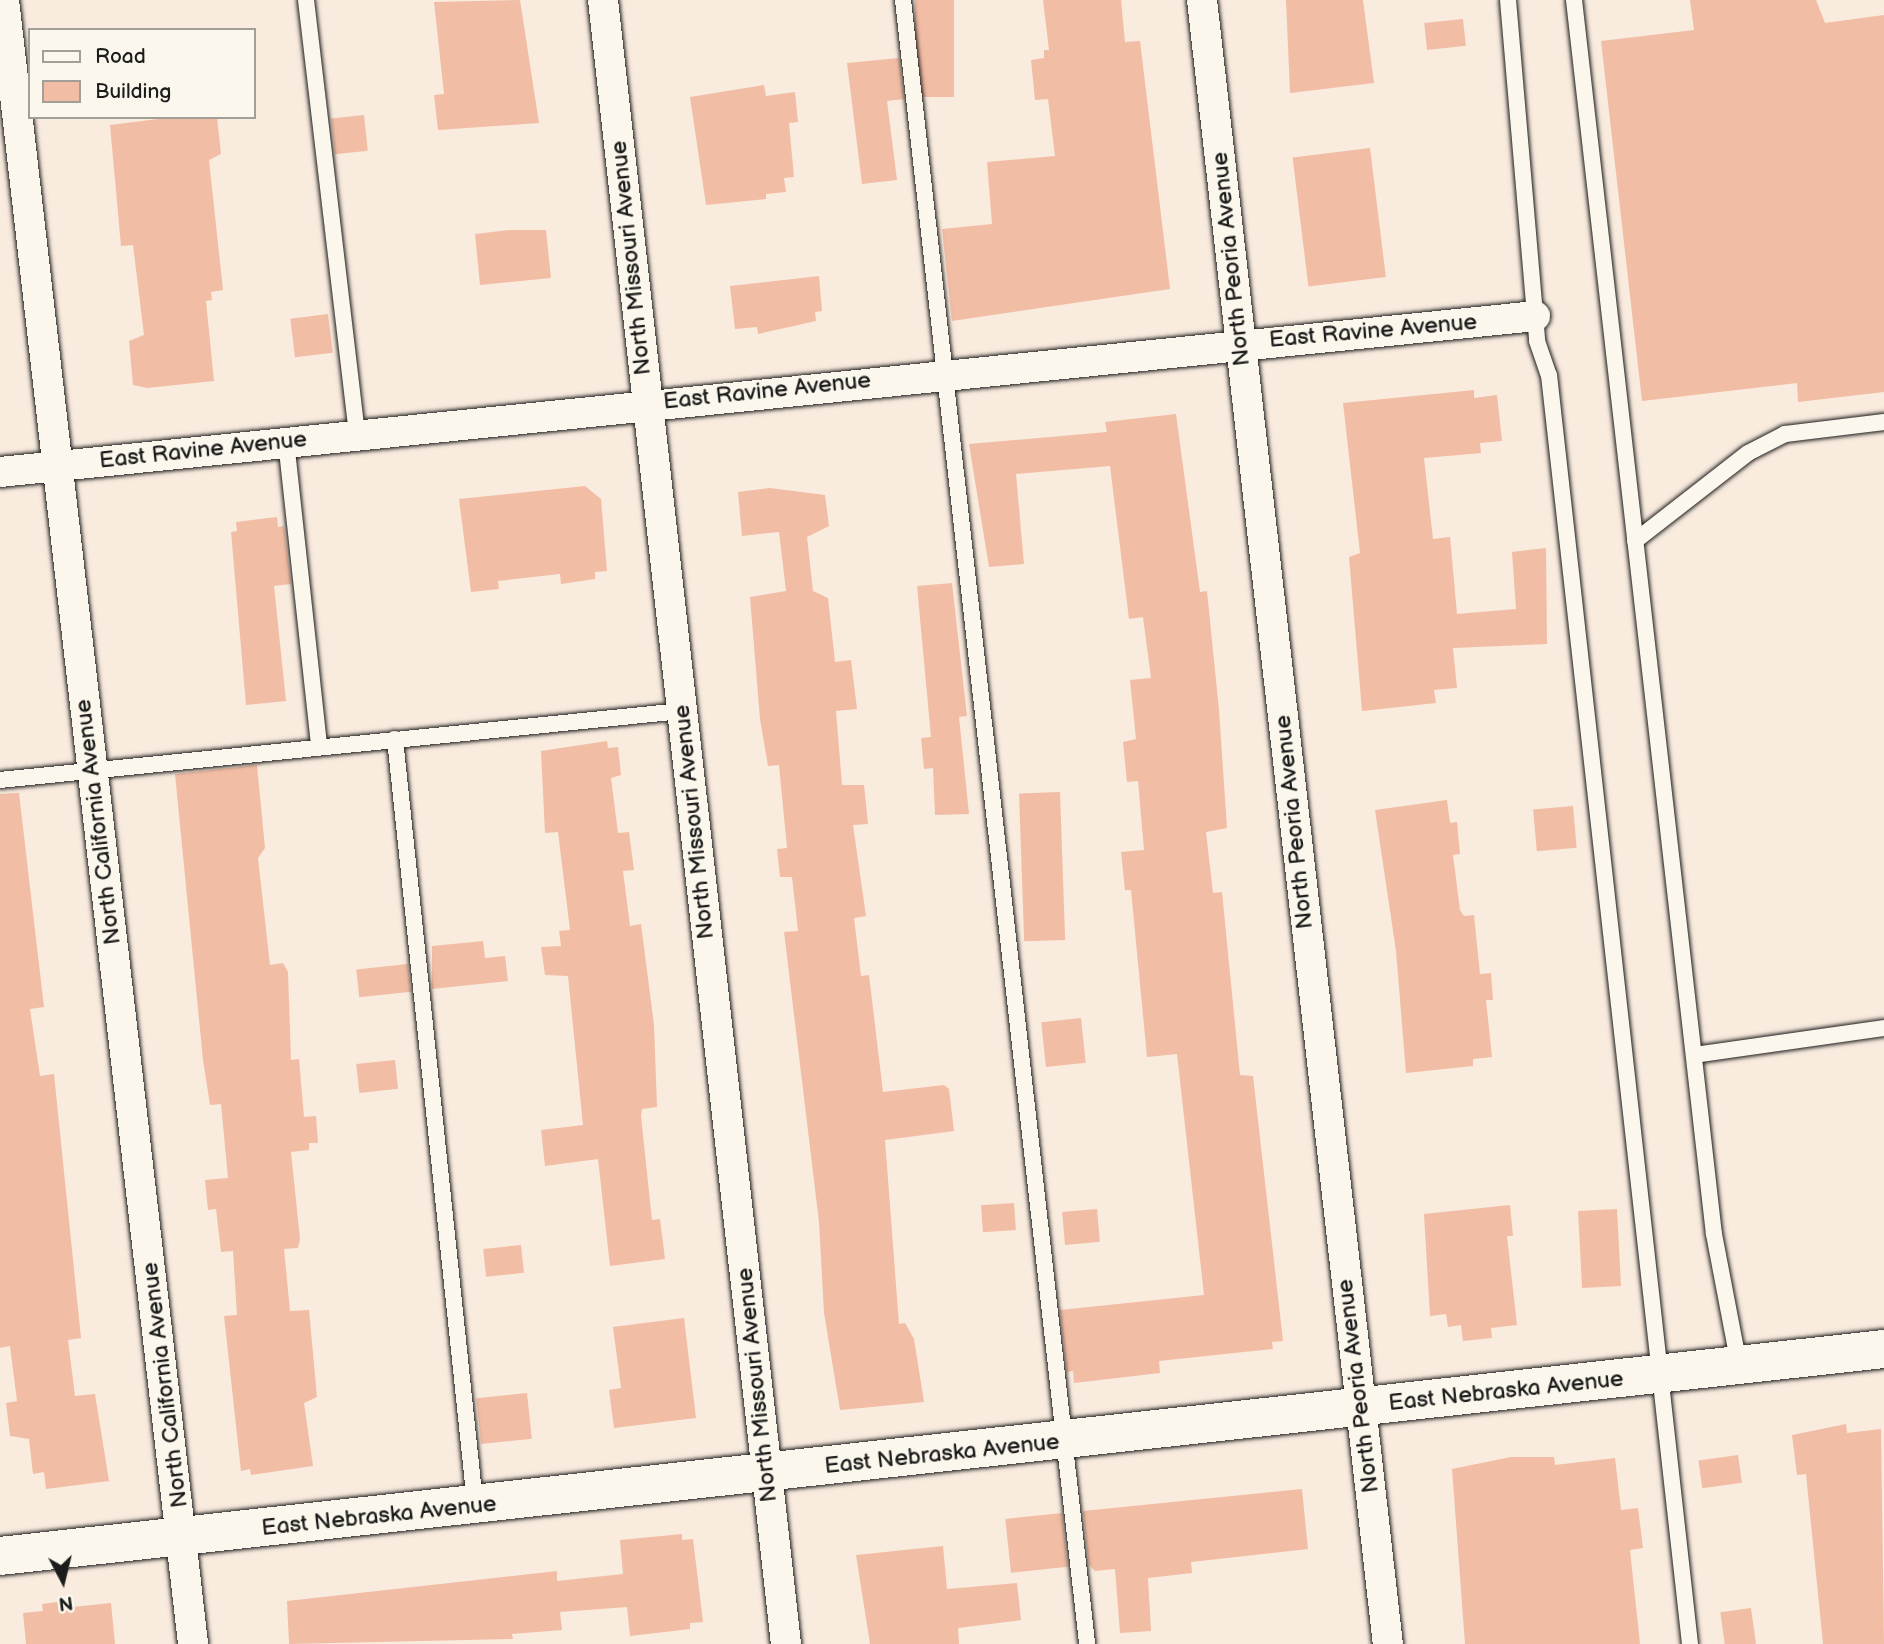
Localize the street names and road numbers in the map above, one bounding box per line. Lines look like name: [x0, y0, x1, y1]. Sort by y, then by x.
street label: North Missouri Avenue: [605, 139, 657, 377]
street label: North Peoria Avenue: [1206, 151, 1256, 367]
street label: East Ravine Avenue: [1268, 308, 1478, 354]
street label: East Ravine Avenue: [662, 366, 872, 416]
street label: East Ravine Avenue: [98, 425, 308, 475]
street label: North California Avenue: [69, 698, 127, 946]
street label: North Missouri Avenue: [668, 703, 720, 941]
street label: North Peoria Avenue: [1269, 714, 1319, 930]
street label: North California Avenue: [136, 1261, 194, 1509]
street label: North Missouri Avenue: [731, 1266, 783, 1504]
street label: North Peoria Avenue: [1331, 1277, 1385, 1495]
street label: East Nebraska Avenue: [1387, 1365, 1625, 1417]
street label: East Nebraska Avenue: [823, 1428, 1061, 1480]
street label: East Nebraska Avenue: [260, 1490, 498, 1542]

